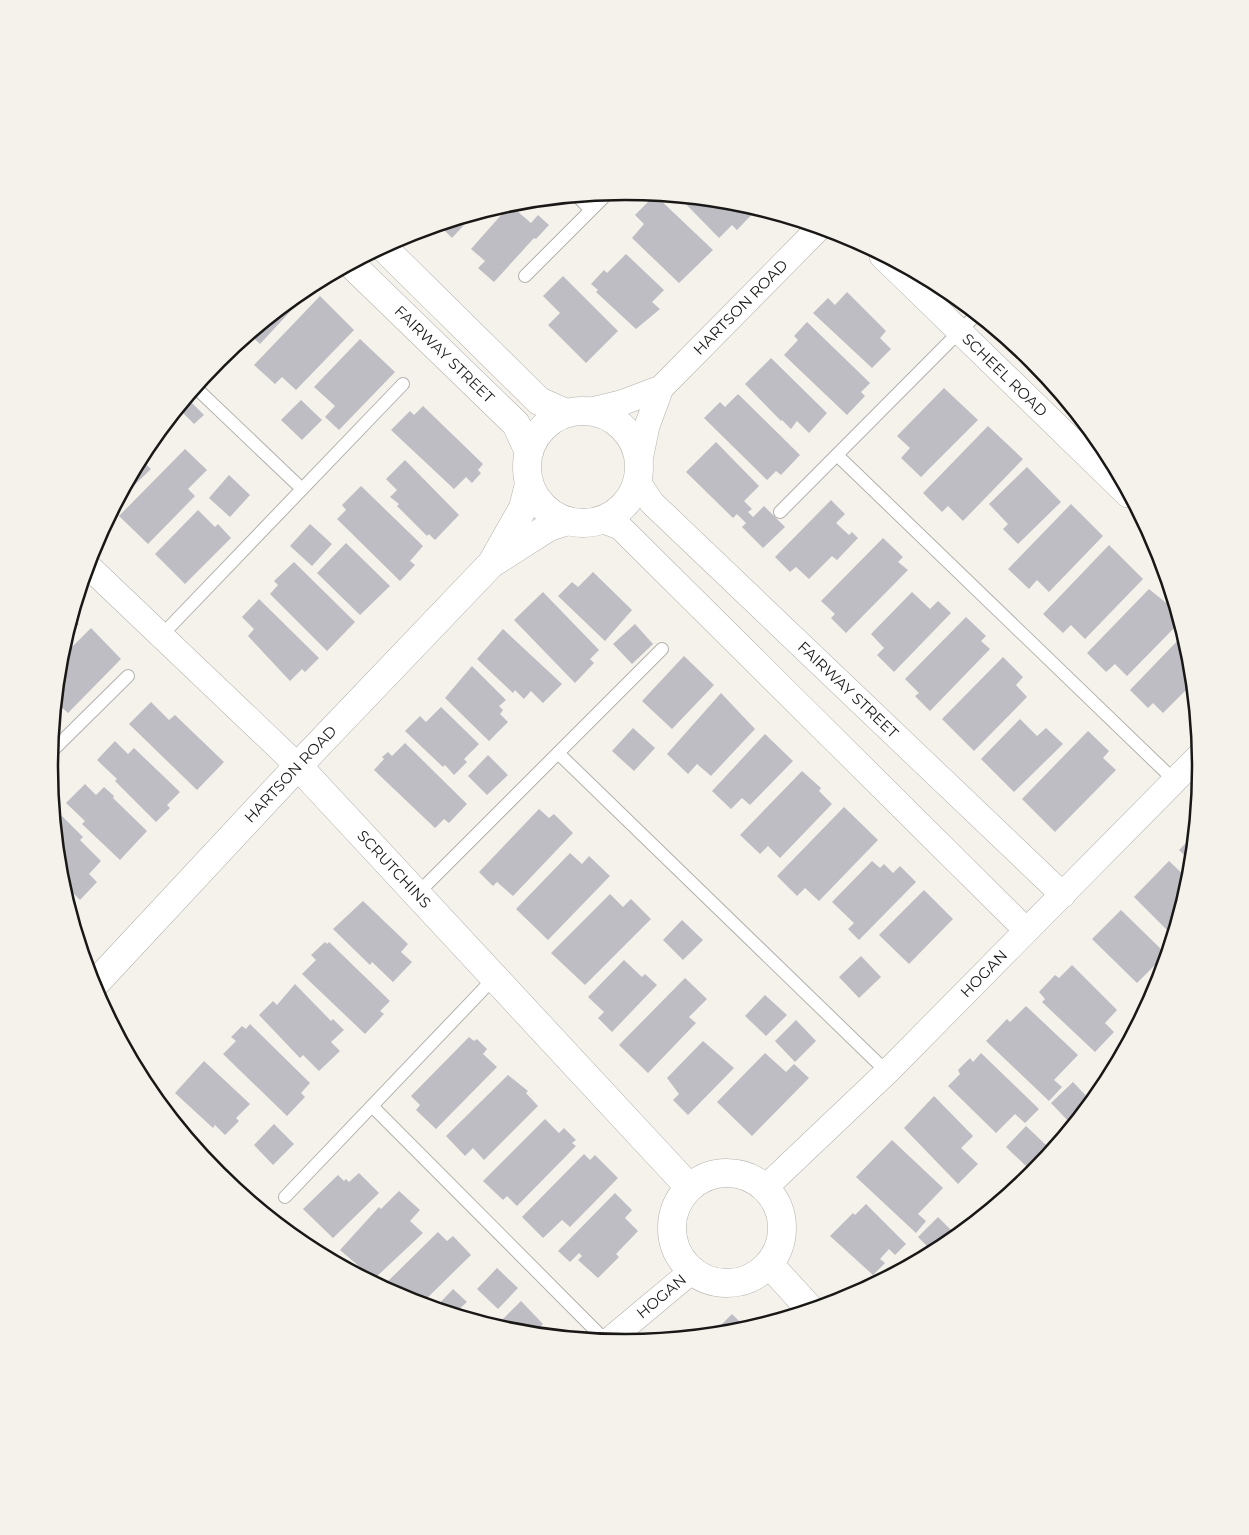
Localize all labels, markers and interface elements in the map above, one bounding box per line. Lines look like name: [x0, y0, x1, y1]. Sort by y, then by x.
street label: HARTSON ROAD: [689, 255, 791, 359]
street label: FAIRWAY STREET: [391, 301, 499, 407]
street label: SCHEEL ROAD: [958, 329, 1052, 420]
street label: FAIRWAY STREET: [794, 637, 903, 742]
street label: HARTSON ROAD: [240, 721, 341, 827]
street label: SCRUTCHINS: [353, 826, 435, 912]
street label: HOGAN: [956, 946, 1011, 1001]
street label: HOGAN: [632, 1270, 690, 1322]

